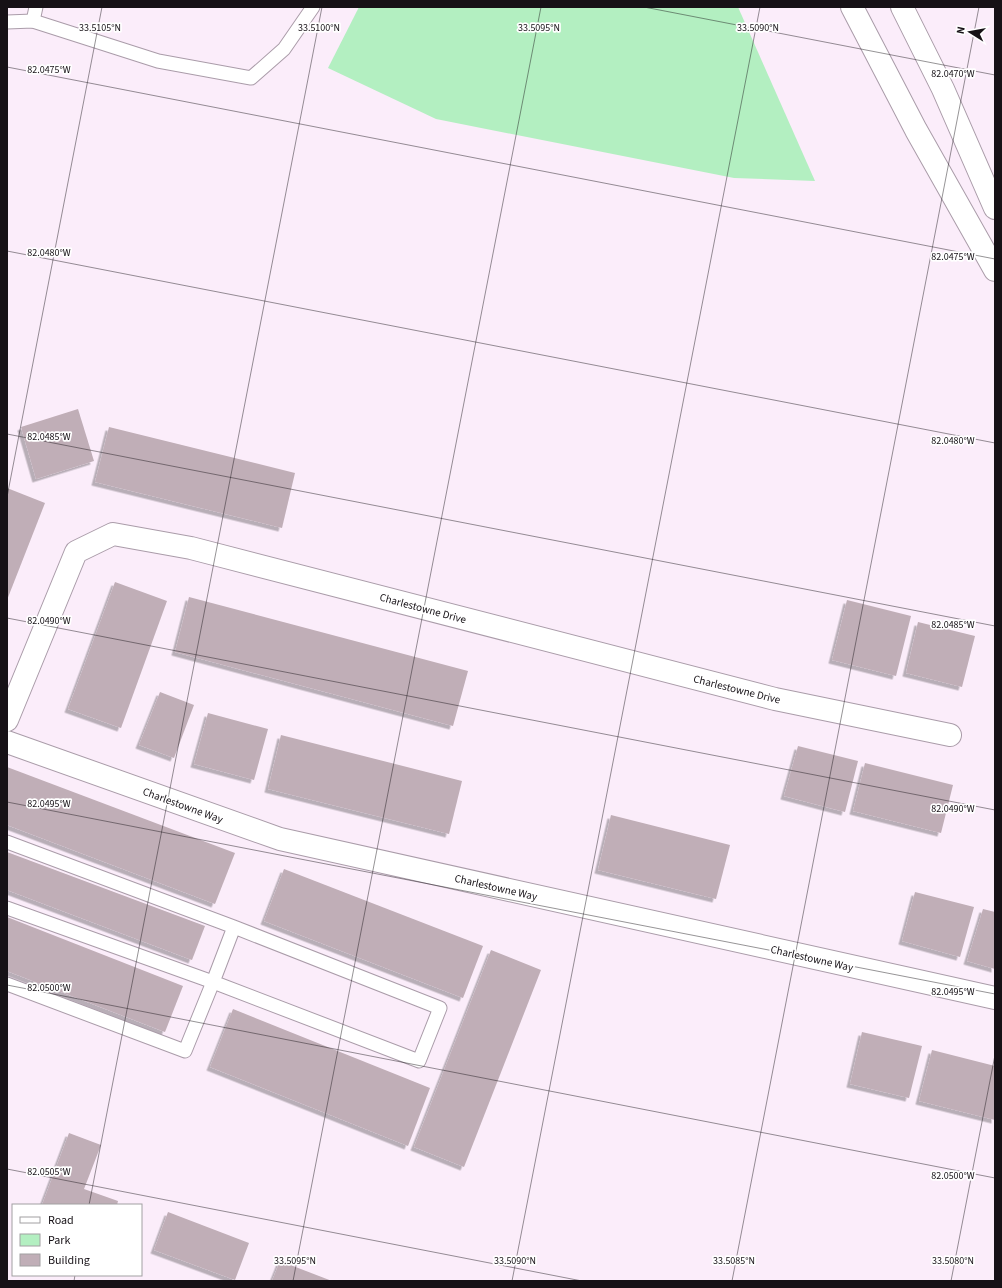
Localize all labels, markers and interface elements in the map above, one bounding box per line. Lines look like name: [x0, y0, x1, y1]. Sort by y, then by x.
north arrow: [950, 12, 990, 52]
text: 33.5105°N: [79, 21, 121, 35]
text: 33.5100°N: [298, 21, 340, 35]
text: 33.5095°N: [518, 21, 560, 35]
text: 33.5090°N: [737, 21, 779, 35]
text: N: [953, 25, 969, 35]
text: 82.0475°W: [27, 63, 71, 77]
text: 82.0470°W: [931, 67, 975, 81]
text: 82.0480°W: [27, 246, 71, 260]
text: 82.0475°W: [931, 250, 975, 264]
text: 82.0485°W: [27, 430, 71, 444]
text: 82.0480°W: [931, 434, 975, 448]
street label: Charlestowne Drive: [378, 590, 468, 627]
text: 82.0490°W: [27, 614, 71, 628]
text: 82.0485°W: [931, 618, 975, 632]
street label: Charlestowne Drive: [692, 671, 782, 708]
street label: Charlestowne Way: [141, 784, 225, 827]
text: 82.0495°W: [27, 797, 71, 811]
text: 82.0490°W: [931, 802, 975, 816]
street label: Charlestowne Way: [453, 871, 539, 904]
street label: Charlestowne Way: [769, 942, 855, 975]
text: 82.0500°W: [27, 981, 71, 995]
text: 82.0495°W: [931, 985, 975, 999]
text: 82.0505°W: [27, 1165, 71, 1179]
text: 82.0500°W: [931, 1169, 975, 1183]
legend: [12, 1204, 142, 1276]
text: Road: [48, 1212, 74, 1229]
text: Park: [48, 1232, 70, 1249]
text: Building: [48, 1252, 90, 1269]
text: 33.5095°N: [274, 1254, 316, 1268]
text: 33.5090°N: [494, 1254, 536, 1268]
text: 33.5085°N: [713, 1254, 755, 1268]
text: 33.5080°N: [932, 1254, 974, 1268]

